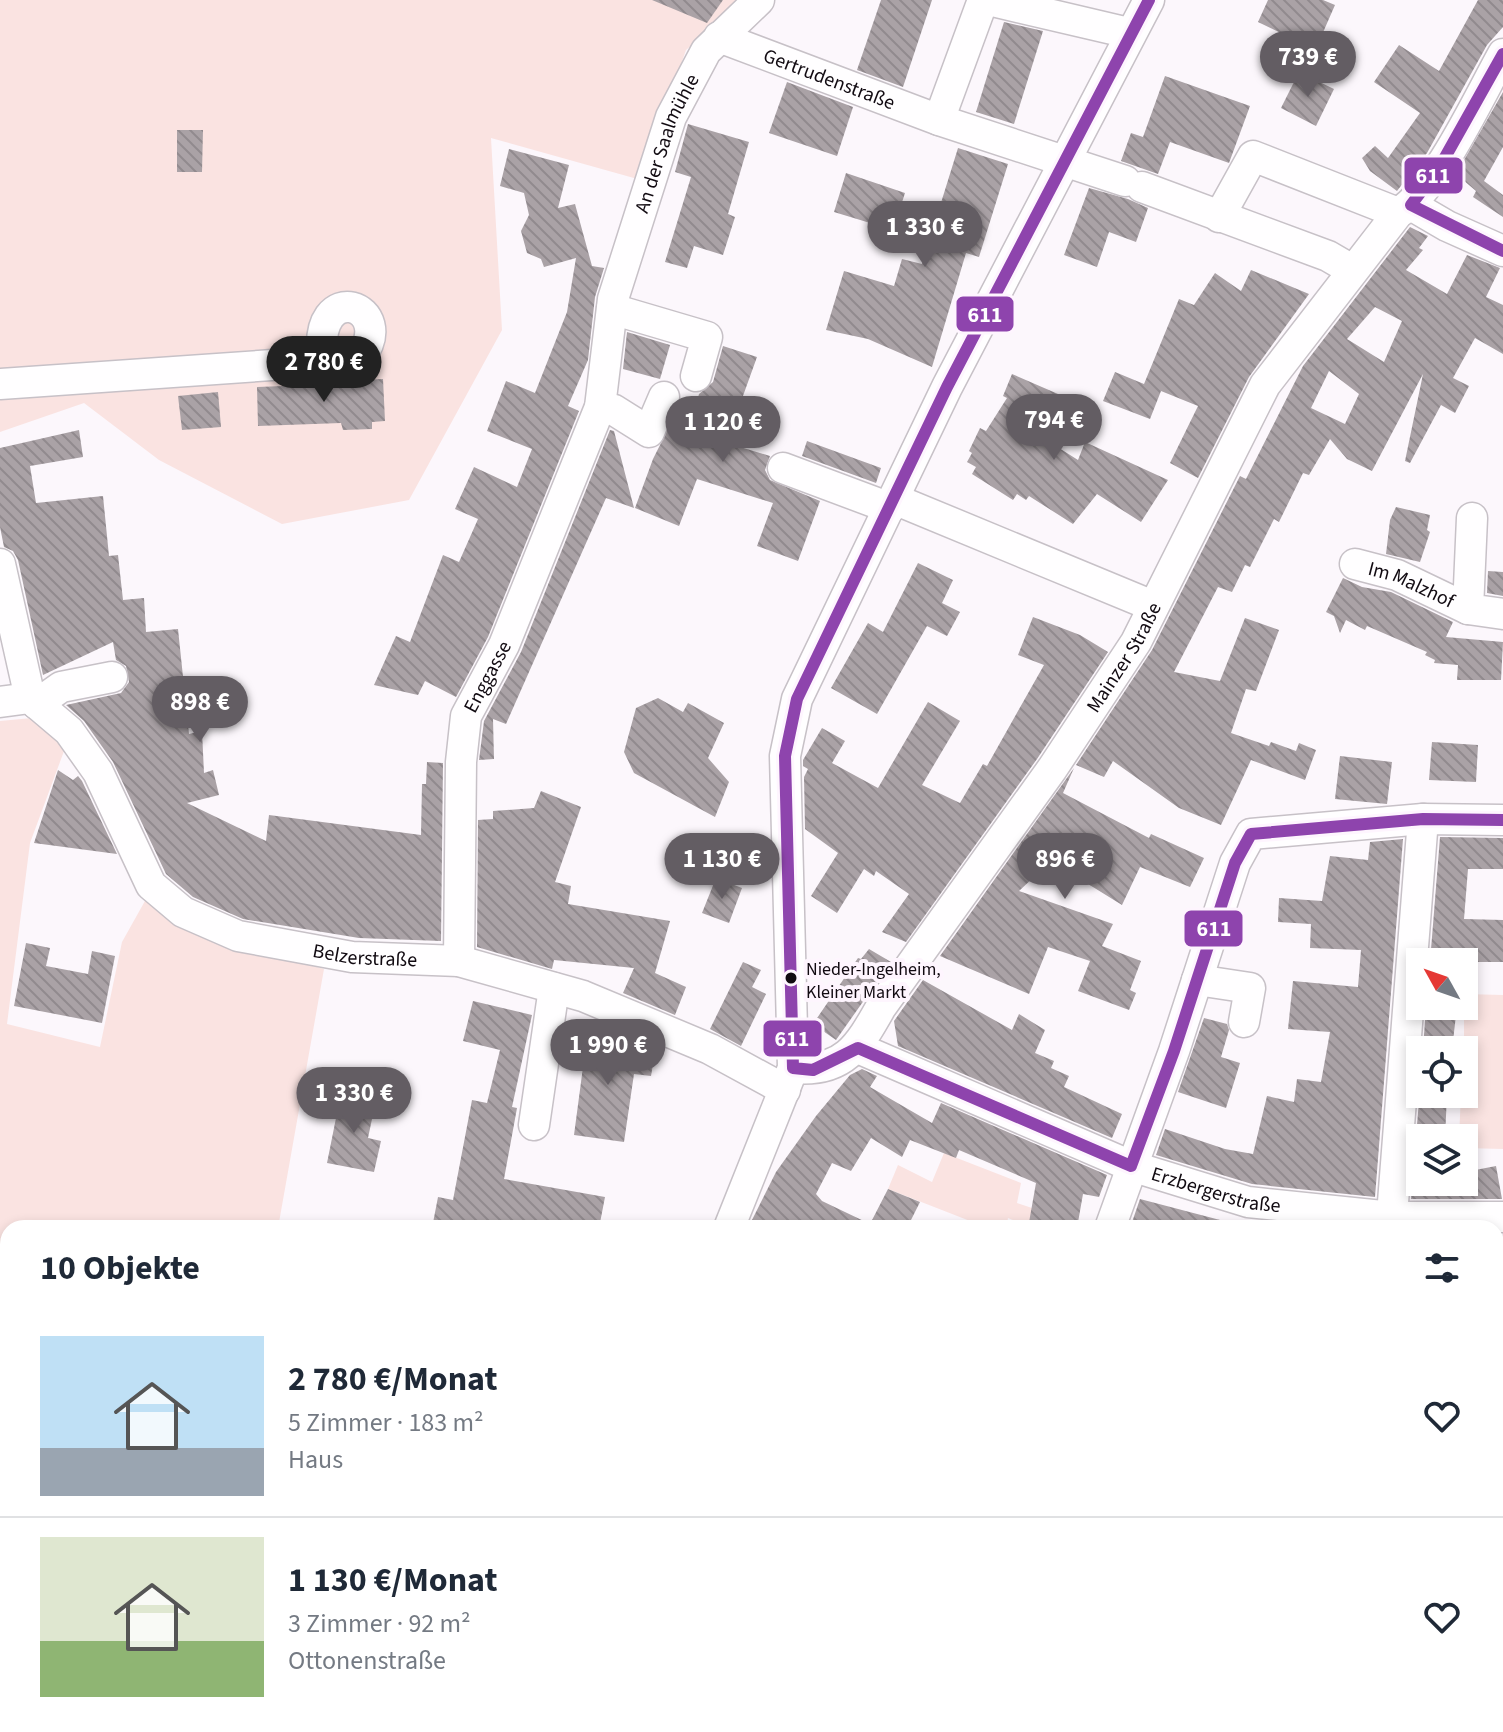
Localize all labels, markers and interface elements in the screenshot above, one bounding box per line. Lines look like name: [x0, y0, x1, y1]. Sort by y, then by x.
pin: 739 €: [1252, 31, 1364, 99]
text: 739 €: [1278, 38, 1338, 75]
street label: Gertrudenstraße: [759, 42, 899, 117]
street label: An der Saalmühle: [628, 69, 706, 217]
line badge: 611: [1403, 156, 1464, 195]
text: 611: [1416, 160, 1450, 192]
pin: 1 330 €: [851, 201, 999, 269]
text: 1 330 €: [885, 208, 965, 245]
line badge: 611: [955, 295, 1015, 333]
text: 611: [968, 299, 1002, 331]
pin: 2 780 €: [250, 336, 398, 404]
text: 2 780 €: [284, 343, 364, 380]
pin: 794 €: [998, 394, 1110, 462]
pin: 1 120 €: [649, 396, 797, 464]
text: 794 €: [1024, 401, 1084, 438]
text: 1 120 €: [683, 403, 763, 440]
street label: Im Malzhof: [1365, 555, 1460, 616]
street label: Mainzer Straße: [1080, 598, 1169, 718]
street label: Enggasse: [457, 636, 519, 718]
pin: 898 €: [144, 676, 256, 744]
text: 898 €: [170, 683, 230, 720]
pin: 1 130 €: [648, 833, 796, 901]
pin: 896 €: [1009, 833, 1121, 901]
text: 1 130 €: [682, 840, 762, 877]
text: 896 €: [1035, 840, 1095, 877]
line badge: 611: [1183, 909, 1244, 948]
text: 611: [1197, 913, 1231, 945]
street label: Belzerstraße: [310, 937, 418, 974]
north arrow: [1406, 948, 1478, 1020]
map controls: [1406, 948, 1478, 1196]
place label: Nieder-Ingelheim, Kleiner Markt: [806, 957, 941, 1005]
marker: Nieder-Ingelheim, Kleiner Markt: [783, 970, 799, 986]
pin: 1 990 €: [534, 1019, 682, 1087]
line badge: 611: [762, 1019, 823, 1058]
text: 611: [775, 1023, 809, 1055]
text: 1 990 €: [568, 1026, 648, 1063]
button: locate: [1406, 1036, 1478, 1108]
pin: 1 330 €: [280, 1067, 428, 1135]
text: 1 330 €: [314, 1074, 394, 1111]
button: layers: [1406, 1124, 1478, 1196]
street label: Erzbergerstraße: [1148, 1160, 1282, 1220]
text: 10 Objekte: [40, 1244, 200, 1293]
icon: filters: [1420, 1246, 1464, 1290]
text: 2 780 €/Monat: [288, 1355, 497, 1404]
icon: home: [104, 1368, 200, 1464]
icon: heart: [1420, 1394, 1464, 1438]
text: 5 Zimmer · 183 m²: [288, 1404, 484, 1441]
text: Haus: [288, 1441, 343, 1478]
text: 1 130 €/Monat: [288, 1556, 497, 1605]
icon: home: [104, 1569, 200, 1665]
icon: heart: [1420, 1595, 1464, 1639]
text: 3 Zimmer · 92 m²: [288, 1605, 471, 1642]
text: Ottonenstraße: [288, 1642, 446, 1679]

